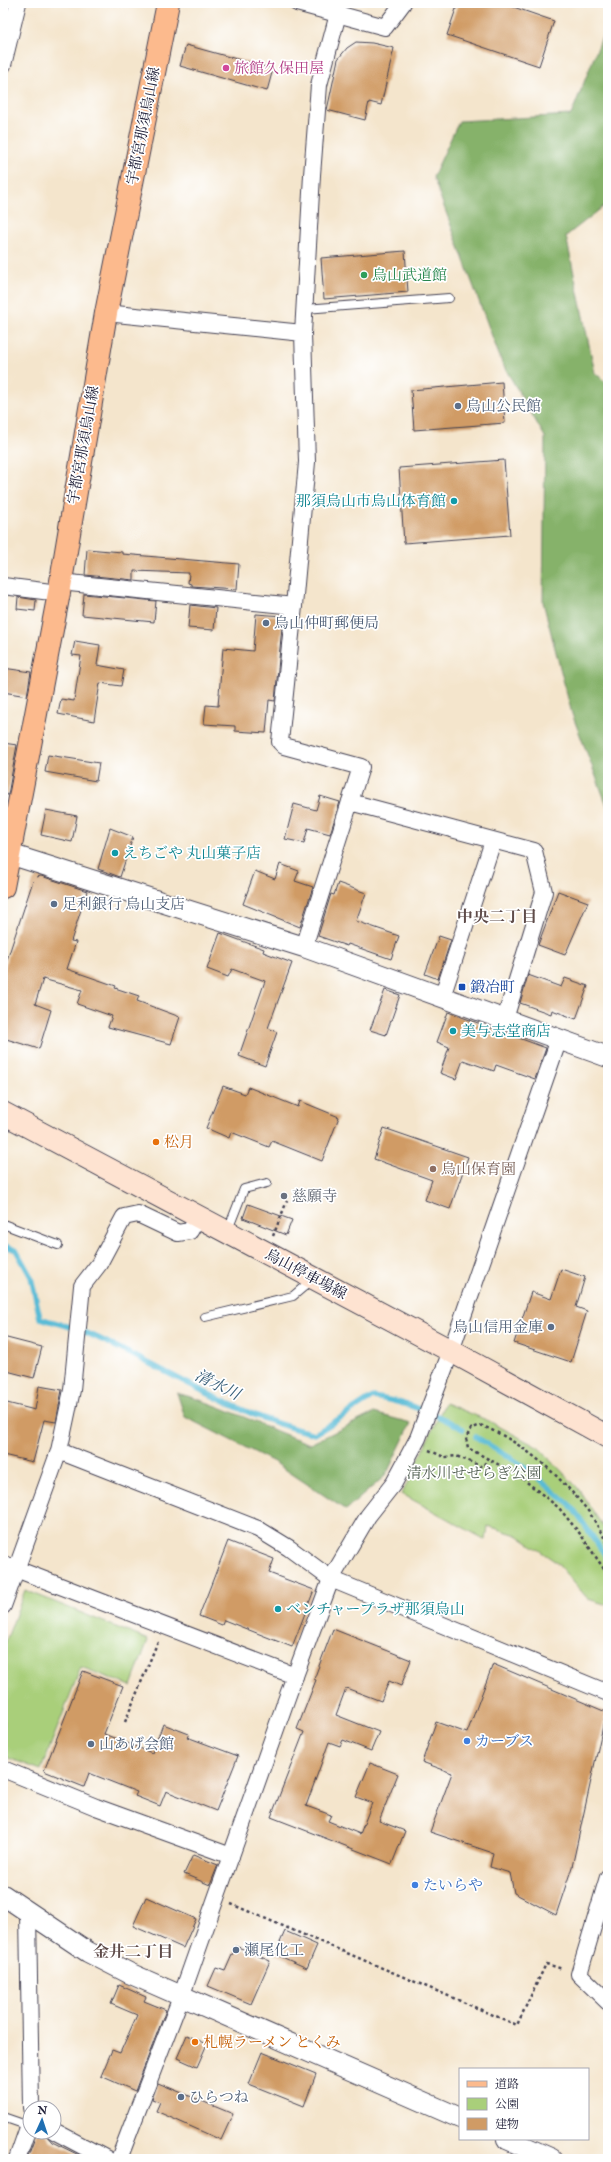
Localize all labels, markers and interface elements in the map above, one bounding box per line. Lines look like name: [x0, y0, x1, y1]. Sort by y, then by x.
place label: 旅館久保田屋: [234, 59, 324, 78]
marker: 旅館久保田屋: [221, 63, 231, 73]
street label: 宇都宮那須烏山線: [123, 65, 164, 187]
place label: 烏山武道館: [372, 266, 447, 285]
marker: 烏山武道館: [359, 270, 369, 280]
street label: 宇都宮那須烏山線: [64, 384, 103, 506]
place label: 烏山公民館: [466, 397, 541, 416]
marker: 烏山公民館: [453, 401, 463, 411]
place label: 那須烏山市烏山体育館: [296, 492, 446, 511]
marker: 那須烏山市烏山体育館: [449, 496, 459, 506]
place label: 烏山仲町郵便局: [274, 614, 379, 633]
marker: 烏山仲町郵便局: [261, 618, 271, 628]
place label: えちごや 丸山菓子店: [123, 844, 261, 863]
marker: えちごや 丸山菓子店: [110, 848, 120, 858]
place label: 足利銀行 烏山支店: [62, 895, 185, 914]
marker: 足利銀行 烏山支店: [49, 899, 59, 909]
district label: 中央二丁目: [457, 908, 537, 928]
place label: 鍛冶町: [470, 978, 515, 997]
marker: 鍛冶町: [457, 982, 467, 992]
place label: 美与志堂商店: [461, 1022, 551, 1041]
marker: 美与志堂商店: [448, 1026, 458, 1036]
place label: 松月: [164, 1133, 194, 1152]
marker: 松月: [151, 1137, 161, 1147]
place label: 烏山保育園: [441, 1160, 516, 1179]
marker: 烏山保育園: [428, 1164, 438, 1174]
place label: 慈願寺: [292, 1187, 337, 1206]
marker: 慈願寺: [279, 1191, 289, 1201]
street label: 烏山停車場線: [262, 1245, 350, 1304]
place label: 烏山信用金庫: [453, 1318, 543, 1337]
marker: 烏山信用金庫: [546, 1322, 556, 1332]
water label: 清水川: [191, 1366, 245, 1406]
park label: 清水川せせらぎ公園: [406, 1464, 542, 1483]
place label: ベンチャープラザ那須烏山: [286, 1600, 465, 1619]
marker: ベンチャープラザ那須烏山: [273, 1604, 283, 1614]
place label: カーブス: [475, 1732, 534, 1751]
place label: 山あげ会館: [99, 1735, 174, 1754]
marker: カーブス: [462, 1736, 472, 1746]
marker: 山あげ会館: [86, 1739, 96, 1749]
place label: たいらや: [423, 1876, 483, 1895]
marker: たいらや: [410, 1880, 420, 1890]
place label: 瀬尾化工: [244, 1941, 304, 1960]
district label: 金井二丁目: [93, 1943, 173, 1963]
marker: 瀬尾化工: [231, 1945, 241, 1955]
place label: 札幌ラーメン とくみ: [203, 2033, 341, 2052]
marker: 札幌ラーメン とくみ: [190, 2037, 200, 2047]
legend: [459, 2068, 589, 2140]
text: 道路: [495, 2077, 519, 2092]
place label: ひらつね: [189, 2088, 249, 2107]
marker: ひらつね: [176, 2092, 186, 2102]
text: 公園: [495, 2097, 519, 2112]
north arrow: [22, 2100, 62, 2140]
text: N: [36, 2104, 48, 2118]
text: 建物: [495, 2117, 519, 2132]

